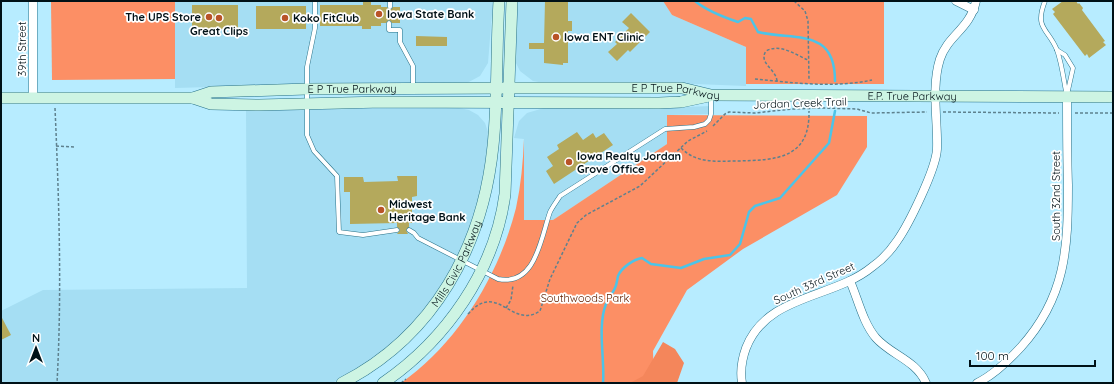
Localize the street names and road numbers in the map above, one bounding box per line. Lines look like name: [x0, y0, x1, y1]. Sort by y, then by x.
street label: 39th Street: [15, 21, 29, 76]
street label: E P True Parkway: [631, 81, 720, 102]
street label: E P True Parkway: [307, 82, 397, 96]
street label: E.P. True Parkway: [868, 89, 957, 103]
street label: Jordan Creek Trail: [753, 94, 847, 112]
street label: South 32nd Street: [1049, 151, 1063, 241]
street label: Mills Civic Parkway: [428, 219, 484, 310]
street label: South 33rd Street: [771, 259, 857, 307]

